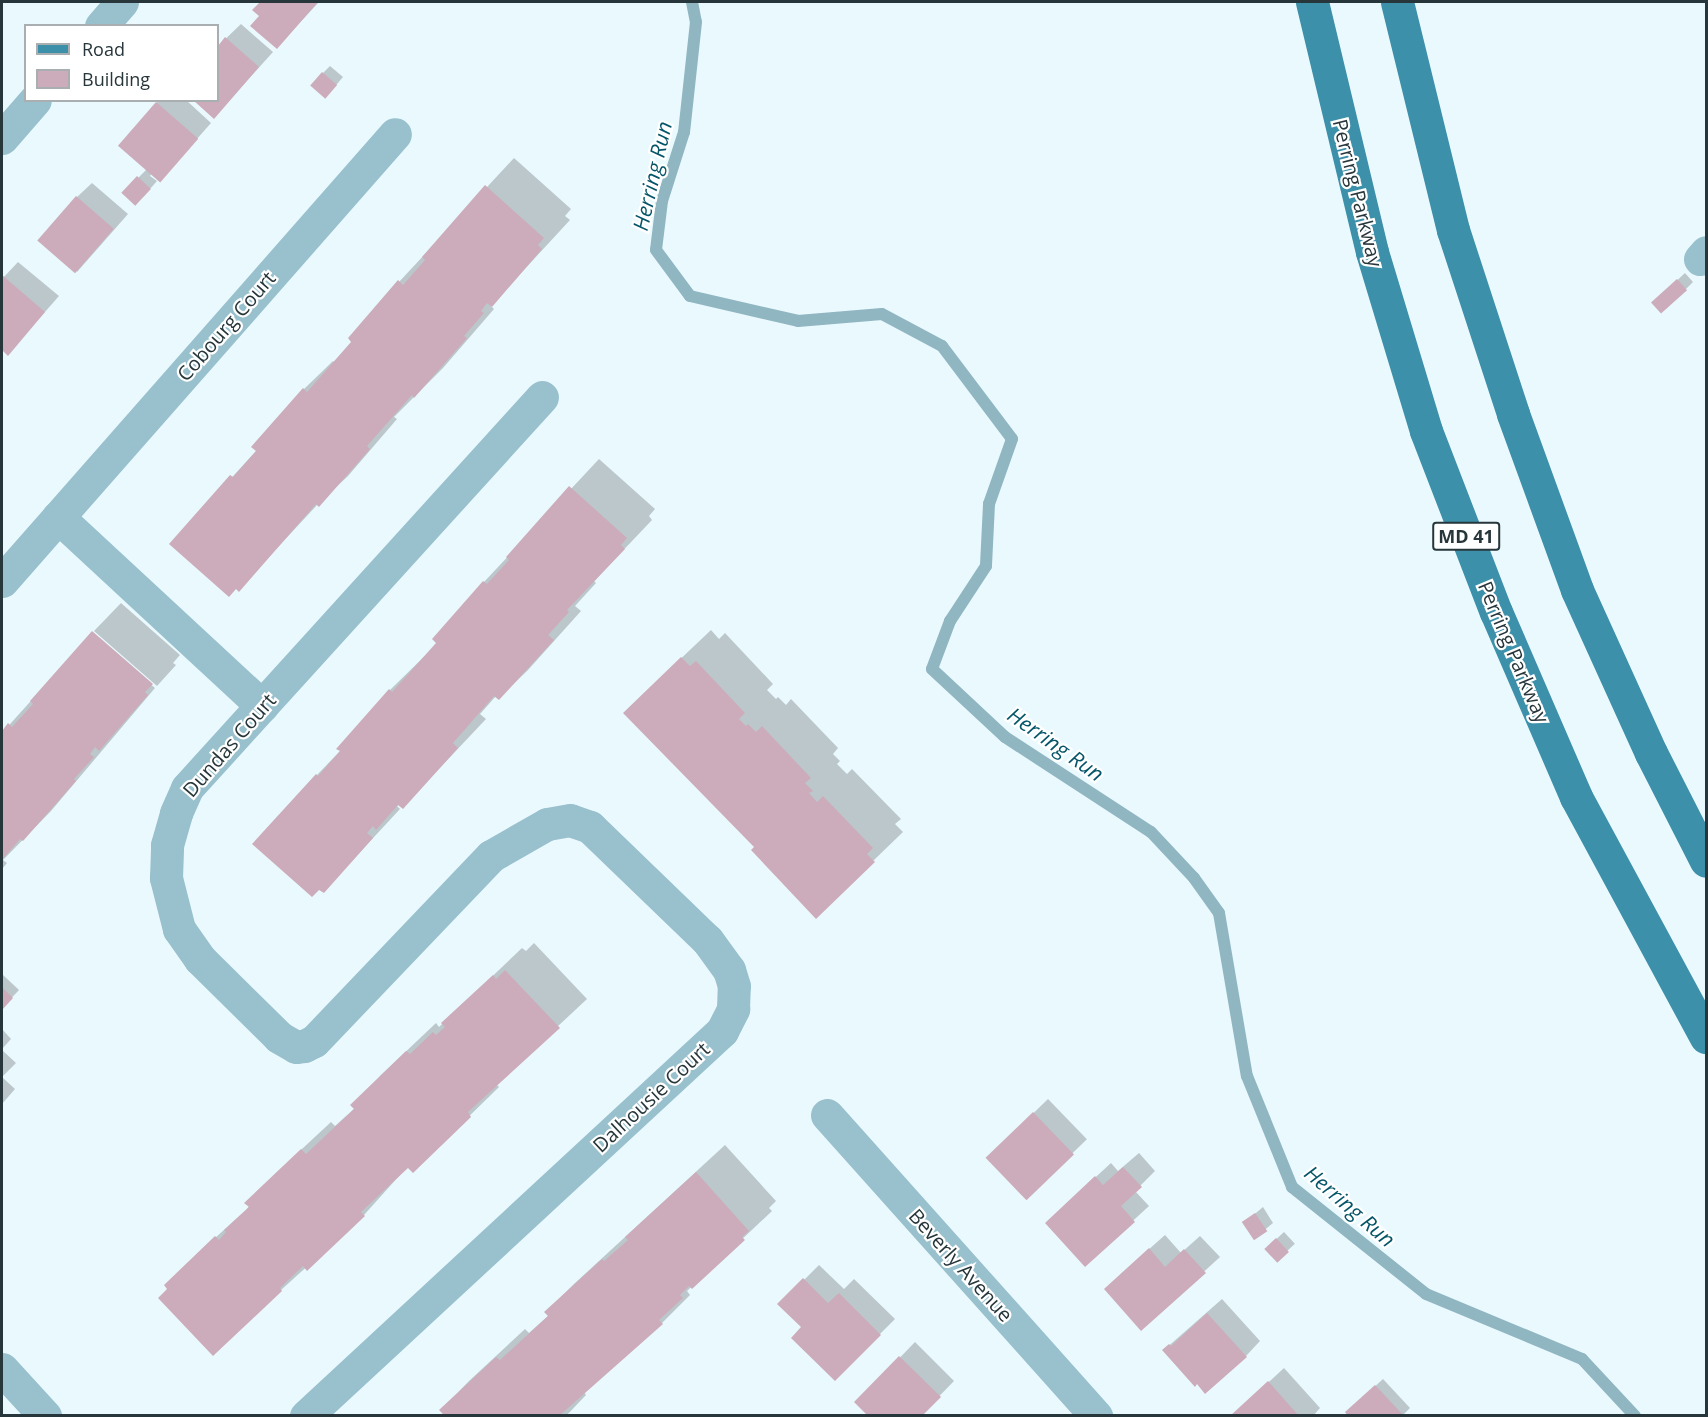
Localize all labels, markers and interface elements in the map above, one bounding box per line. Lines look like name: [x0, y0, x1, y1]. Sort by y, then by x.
legend: [24, 24, 219, 102]
text: Road: [82, 37, 125, 61]
text: Building: [82, 67, 150, 91]
street label: Perring Parkway: [1328, 117, 1388, 269]
water label: Herring Run: [627, 119, 677, 233]
street label: Cobourg Court: [172, 266, 280, 386]
road number: MD 41: [1432, 521, 1500, 551]
street label: Perring Parkway: [1473, 578, 1555, 726]
street label: Dundas Court: [178, 688, 280, 802]
water label: Herring Run: [1003, 702, 1109, 786]
street label: Dalhousie Court: [588, 1037, 714, 1157]
water label: Herring Run: [1300, 1160, 1400, 1252]
street label: Beverly Avenue: [904, 1204, 1018, 1326]

